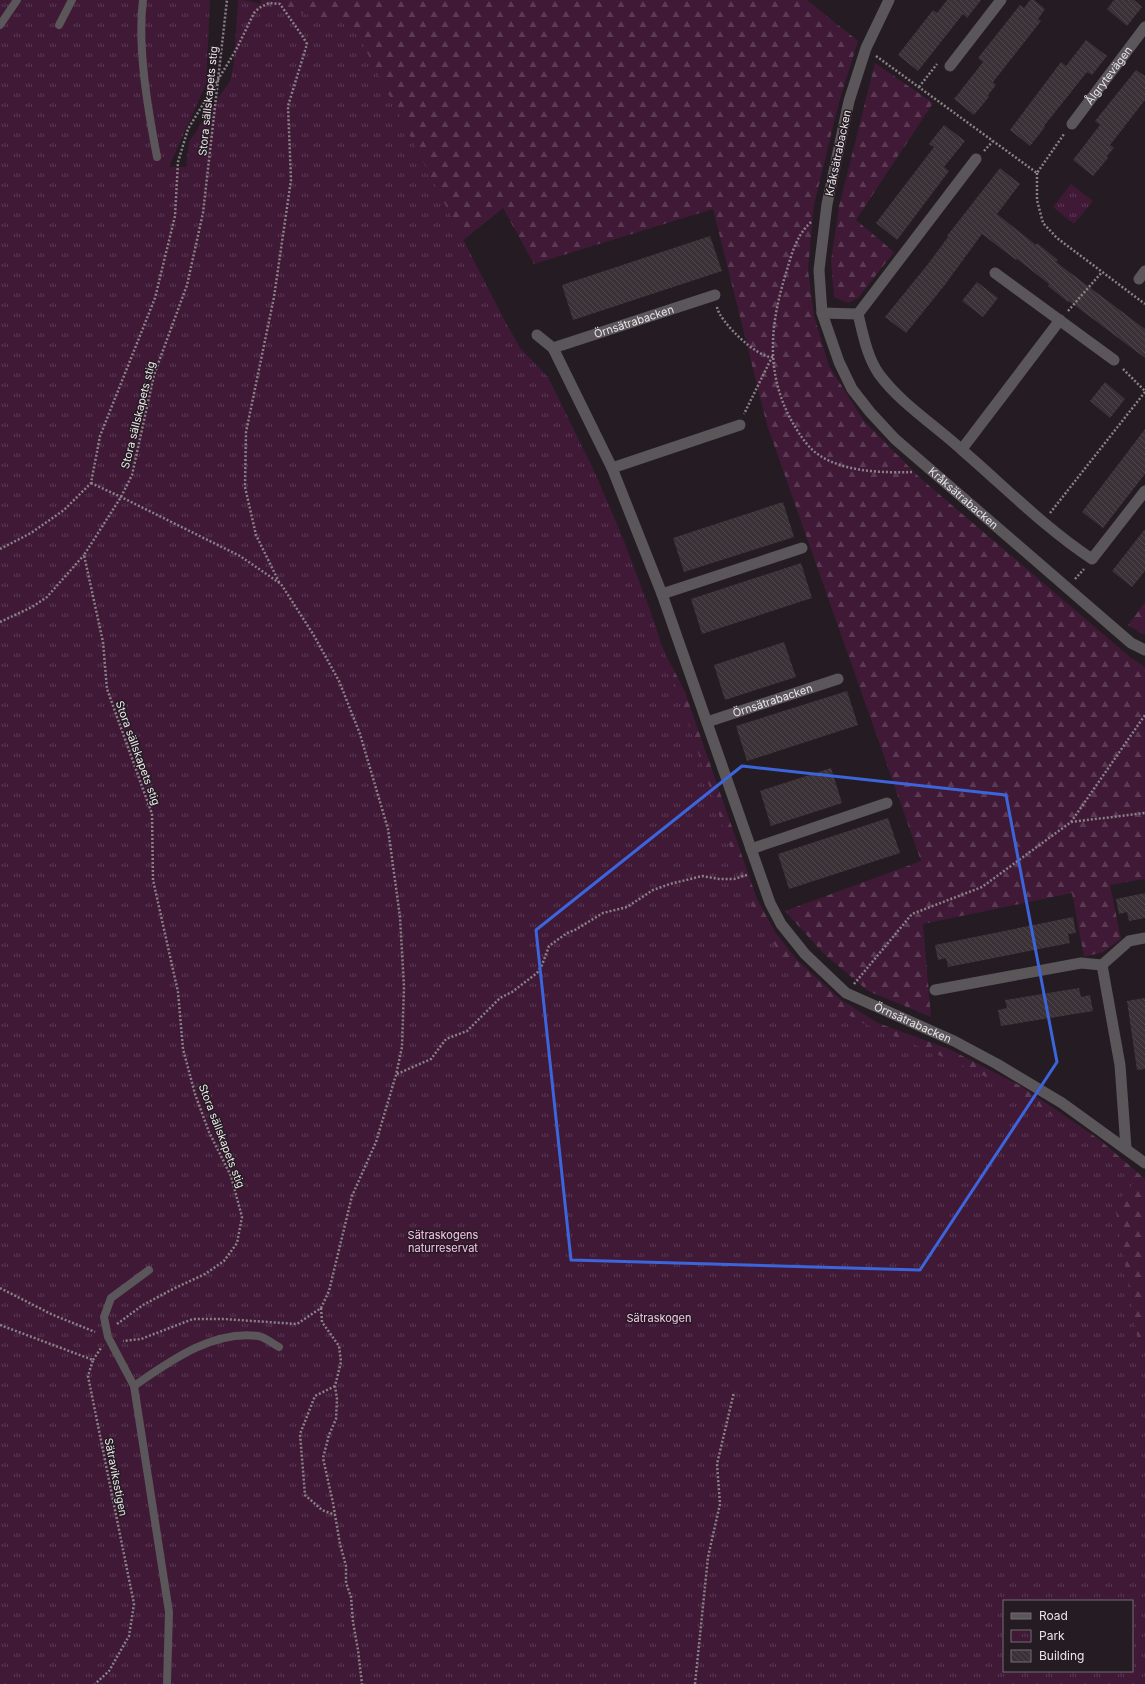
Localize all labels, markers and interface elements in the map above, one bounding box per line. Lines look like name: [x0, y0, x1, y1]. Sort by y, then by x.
street label: Ålgrytevägen: [1082, 43, 1135, 107]
street label: Stora sällskapets stig: [195, 45, 221, 157]
street label: Kråksätrabacken: [822, 109, 854, 197]
street label: Örnsätrabacken: [592, 302, 676, 341]
street label: Stora sällskapets stig: [118, 360, 158, 470]
street label: Kråksätrabacken: [926, 464, 1001, 532]
street label: Örnsätrabacken: [731, 681, 814, 720]
street label: Stora sällskapets stig: [113, 699, 163, 807]
street label: Örnsätrabacken: [872, 999, 954, 1046]
street label: Stora sällskapets stig: [196, 1082, 248, 1190]
park label: Sätraskogens naturreservat: [408, 1228, 479, 1255]
park label: Sätraskogen: [626, 1311, 692, 1325]
street label: Sätraviksstigen: [102, 1437, 130, 1517]
legend: [1003, 1600, 1133, 1672]
text: Road: [1039, 1608, 1068, 1623]
text: Park: [1039, 1628, 1065, 1643]
text: Building: [1039, 1648, 1084, 1663]

